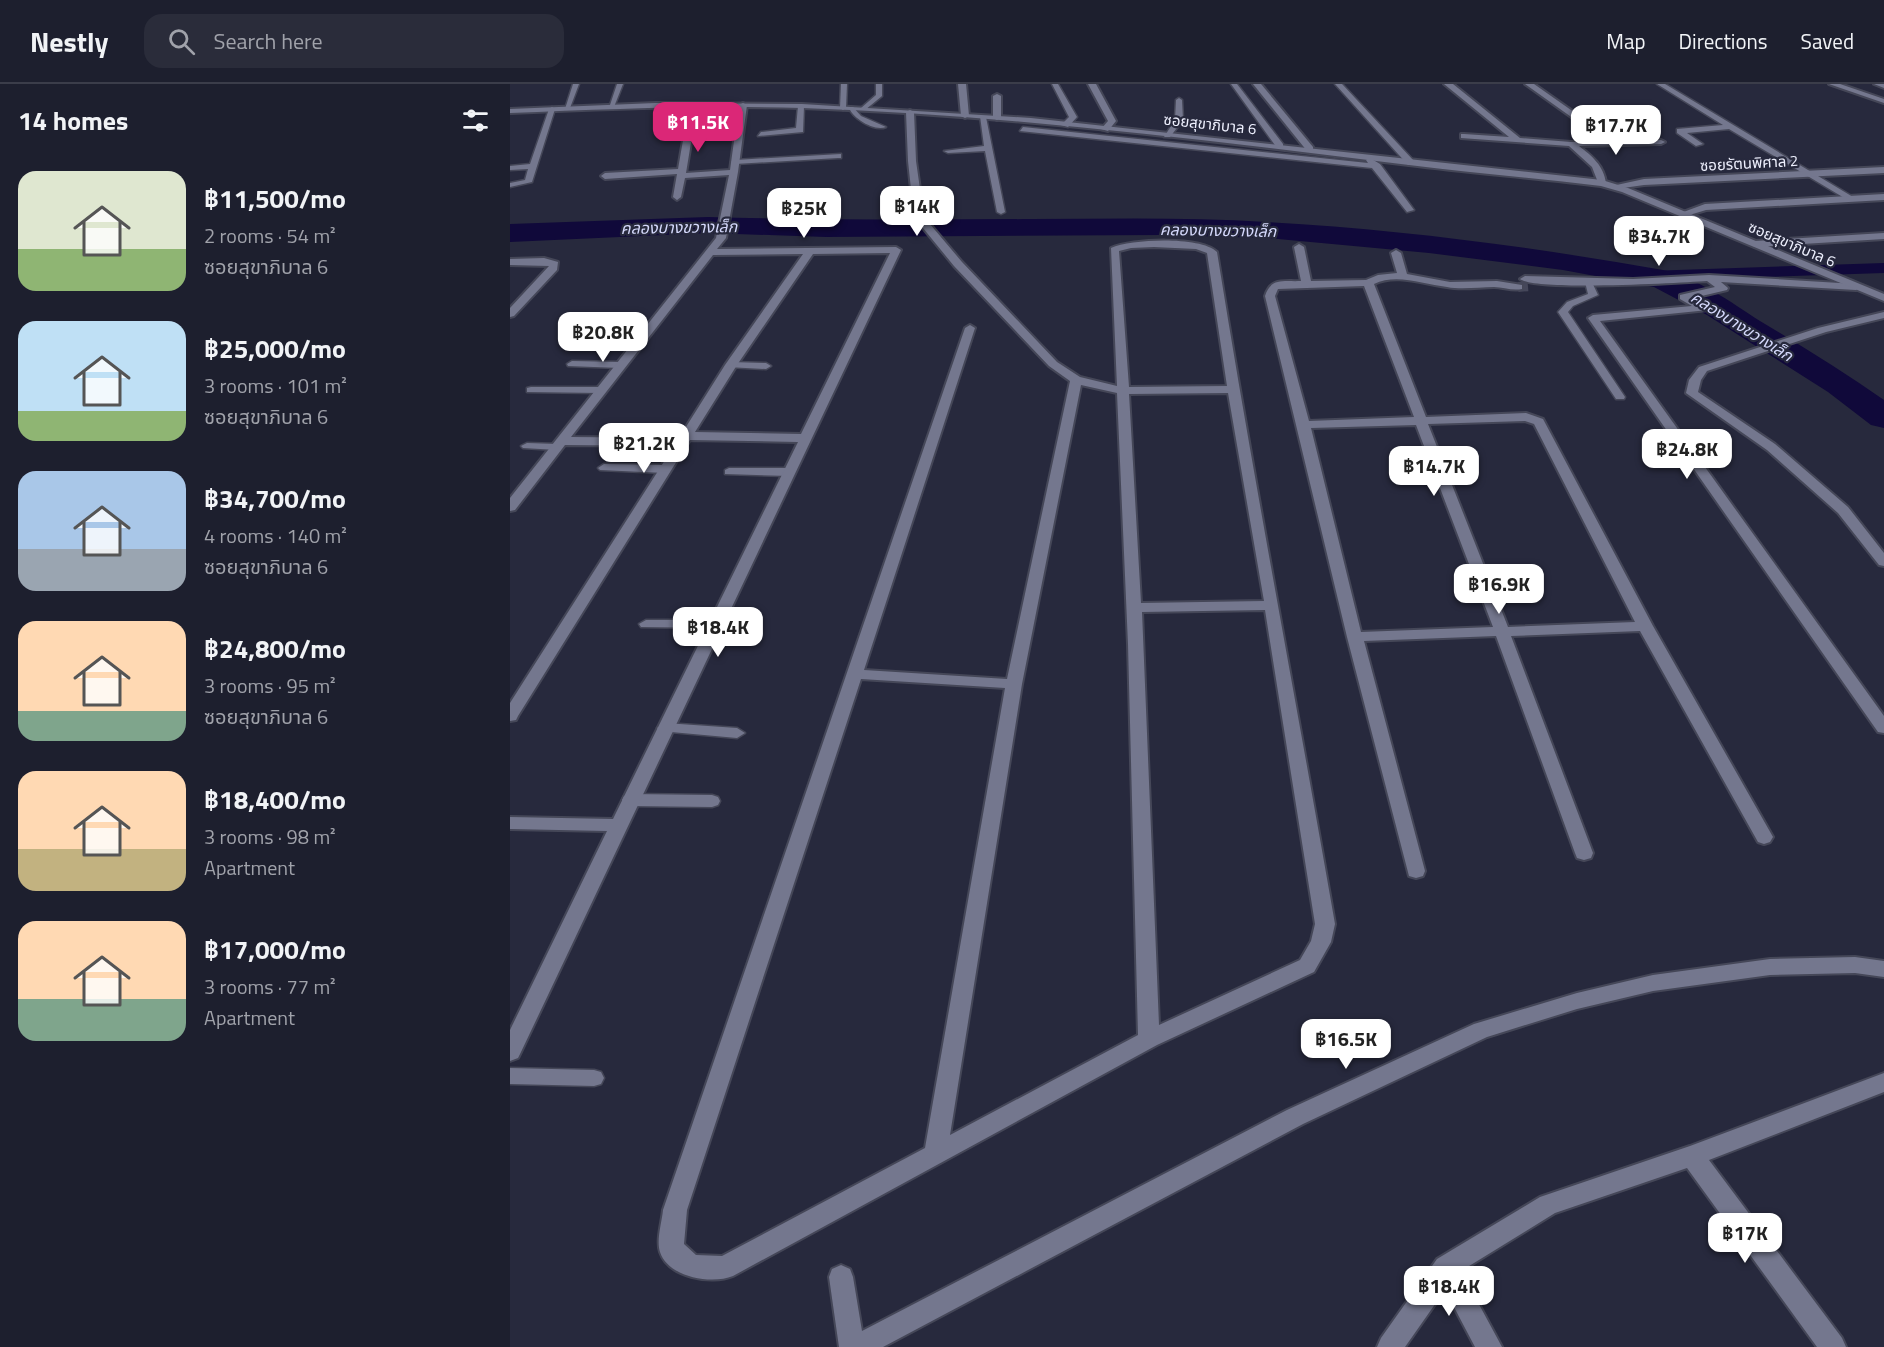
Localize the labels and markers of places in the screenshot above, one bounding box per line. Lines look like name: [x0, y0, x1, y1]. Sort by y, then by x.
pin: ฿11.5K: [649, 102, 747, 153]
pin: ฿17.7K: [1567, 105, 1665, 156]
pin: ฿14K: [881, 186, 953, 237]
pin: ฿25K: [768, 188, 840, 239]
pin: ฿34.7K: [1610, 216, 1708, 267]
pin: ฿20.8K: [554, 312, 652, 363]
pin: ฿21.2K: [595, 423, 693, 474]
pin: ฿24.8K: [1638, 429, 1736, 480]
pin: ฿14.7K: [1385, 446, 1483, 497]
pin: ฿16.9K: [1450, 564, 1548, 615]
pin: ฿18.4K: [669, 607, 767, 658]
pin: ฿16.5K: [1297, 1019, 1395, 1070]
pin: ฿17K: [1709, 1213, 1781, 1264]
pin: ฿18.4K: [1400, 1266, 1498, 1317]

